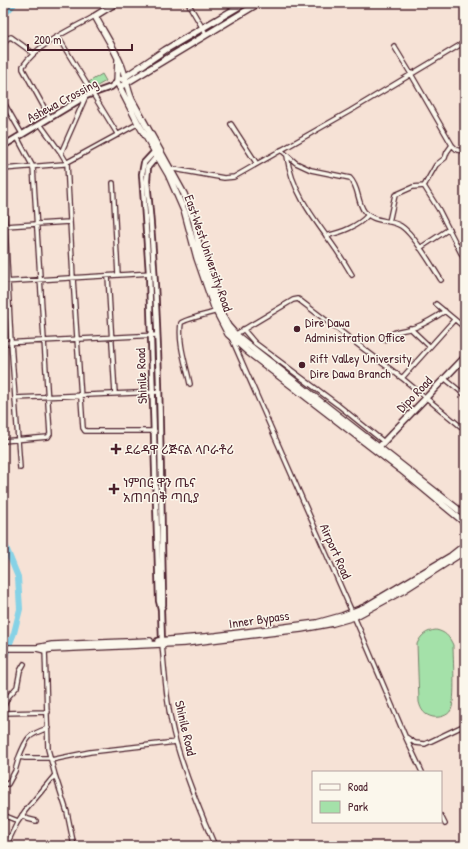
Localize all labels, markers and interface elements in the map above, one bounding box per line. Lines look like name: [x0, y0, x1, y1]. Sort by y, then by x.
scale bar: [28, 26, 132, 52]
text: 200 m: [34, 31, 61, 48]
street label: Ashewa Crossing: [23, 74, 101, 126]
street label: East West University Road: [181, 192, 237, 314]
place label: Dire Dawa Administration Office: [305, 313, 405, 346]
marker: Dire Dawa Administration Office: [292, 324, 302, 334]
street label: Shinile Road: [131, 348, 151, 404]
place label: Rift Valley University Dire Dawa Branch: [310, 349, 412, 382]
marker: Rift Valley University Dire Dawa Branch: [297, 360, 307, 370]
street label: Dipo Road: [392, 372, 436, 416]
place label: ደሬዳዋ ሪጅናል ላቦራቶሪ: [125, 440, 234, 458]
marker: ደሬዳዋ ሪጅናል ላቦራቶሪ: [110, 443, 122, 455]
place label: ነምበር ዋን ጤና አጠባበቅ ጣቢያ: [123, 473, 199, 506]
marker: ነምበር ዋን ጤና አጠባበቅ ጣቢያ: [108, 483, 120, 495]
street label: Airport Road: [316, 520, 356, 582]
street label: Inner Bypass: [228, 606, 290, 632]
street label: Shinile Road: [171, 699, 201, 757]
legend: [312, 771, 442, 823]
text: Road: [348, 778, 368, 795]
text: Park: [348, 798, 368, 815]

